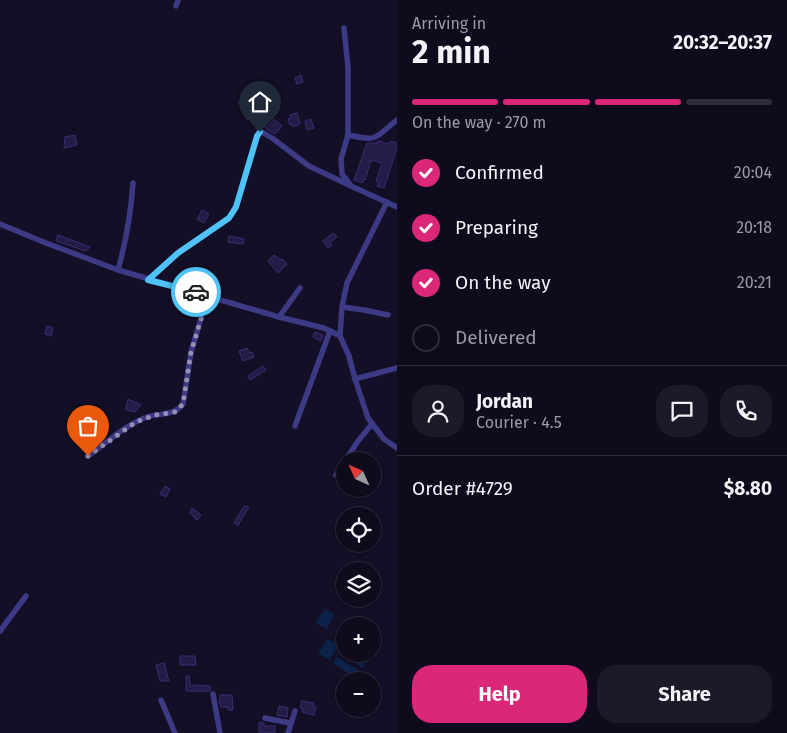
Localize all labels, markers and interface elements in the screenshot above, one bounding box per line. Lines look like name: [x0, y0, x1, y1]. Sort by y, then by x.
text: Arriving in: [412, 14, 486, 33]
text: 20:32–20:37: [673, 31, 772, 54]
text: 2 min: [412, 33, 491, 71]
pin: [239, 81, 281, 132]
icon: home: [246, 88, 274, 116]
text: On the way · 270 m: [412, 113, 546, 132]
icon: check: [412, 159, 440, 187]
text: Confirmed: [455, 161, 544, 184]
text: 20:04: [734, 163, 772, 182]
icon: check: [412, 214, 440, 242]
text: Preparing: [455, 216, 538, 239]
text: 20:18: [736, 218, 772, 237]
courier: [171, 267, 221, 317]
icon: check: [412, 269, 440, 297]
text: On the way: [455, 271, 551, 294]
text: 20:21: [737, 273, 772, 292]
icon: car: [182, 278, 210, 306]
text: Delivered: [455, 326, 537, 349]
button: person: [412, 385, 464, 437]
button: chat: [656, 385, 708, 437]
button: phone: [720, 385, 772, 437]
text: Jordan: [476, 390, 533, 413]
pin: [67, 405, 109, 456]
icon: bag: [74, 412, 102, 440]
text: Courier · 4.5: [476, 413, 562, 432]
north arrow: [336, 452, 381, 498]
map controls: [336, 452, 381, 717]
text: Order #4729: [412, 477, 513, 500]
text: $8.80: [724, 477, 772, 500]
button: locate: [336, 507, 381, 552]
button: layers: [336, 562, 381, 607]
button: +: [336, 617, 381, 662]
button: Help: [412, 665, 587, 723]
button: Share: [597, 665, 772, 723]
button: −: [336, 672, 381, 717]

